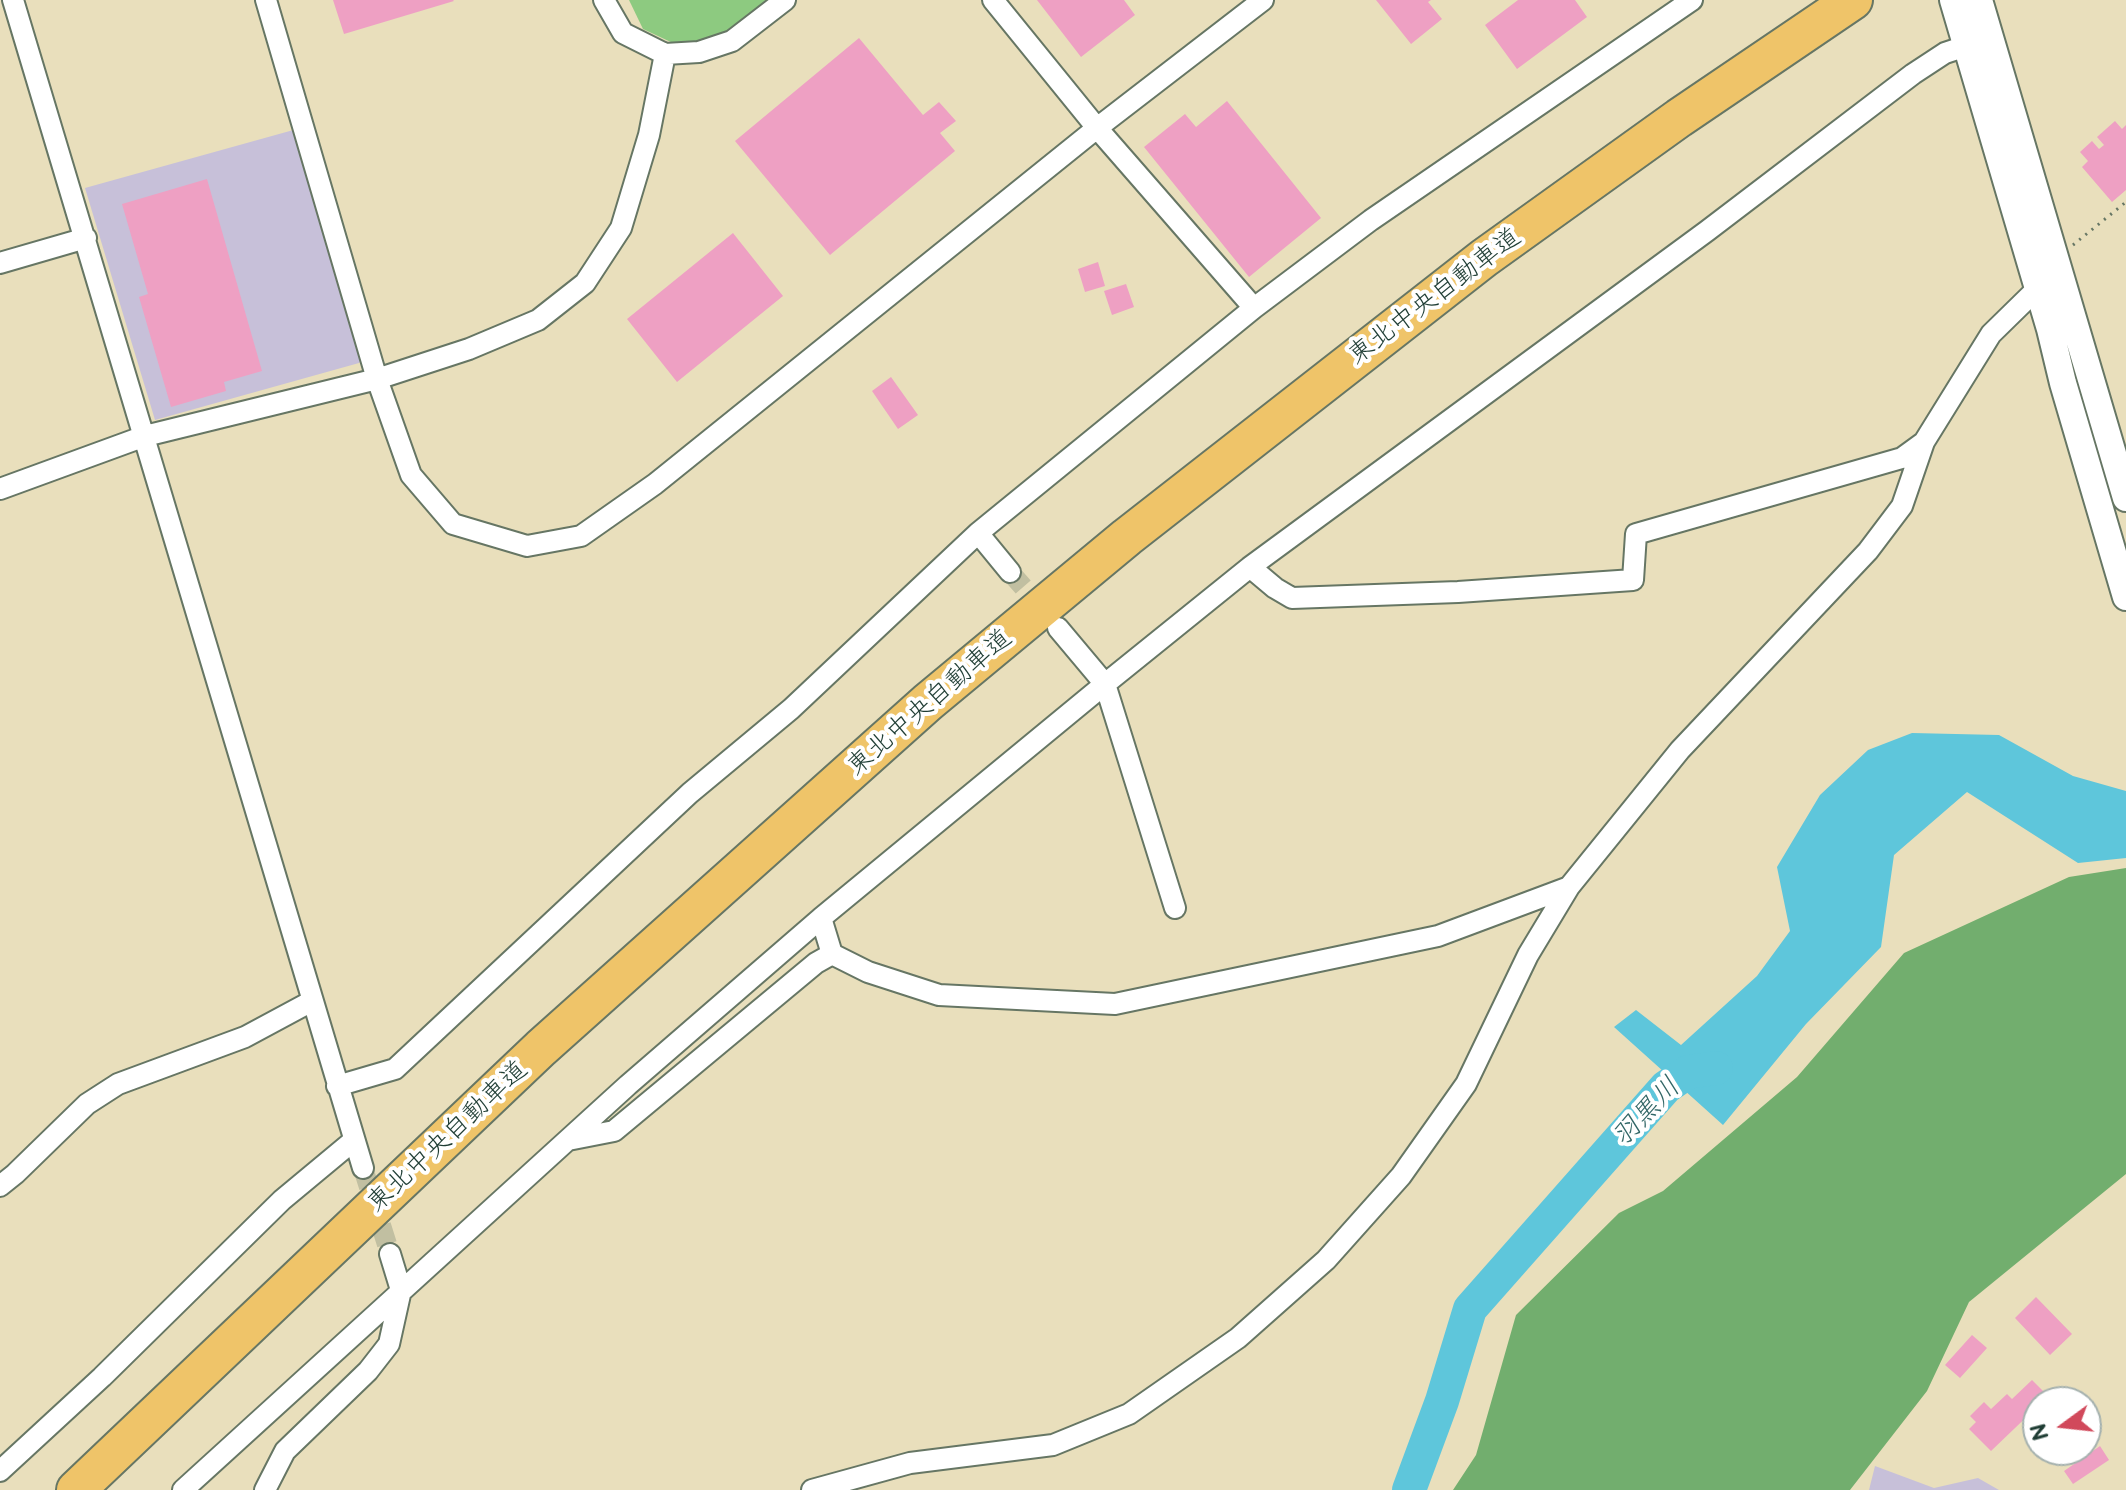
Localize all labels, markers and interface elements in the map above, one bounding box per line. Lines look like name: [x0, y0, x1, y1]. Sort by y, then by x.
street label: 東北中央自動車道: [1343, 222, 1527, 372]
street label: 東北中央自動車道: [841, 623, 1019, 783]
street label: 東北中央自動車道: [361, 1055, 535, 1219]
water label: 羽黒川: [1606, 1071, 1688, 1155]
north arrow: [2022, 1386, 2102, 1466]
text: N: [2025, 1420, 2055, 1443]

